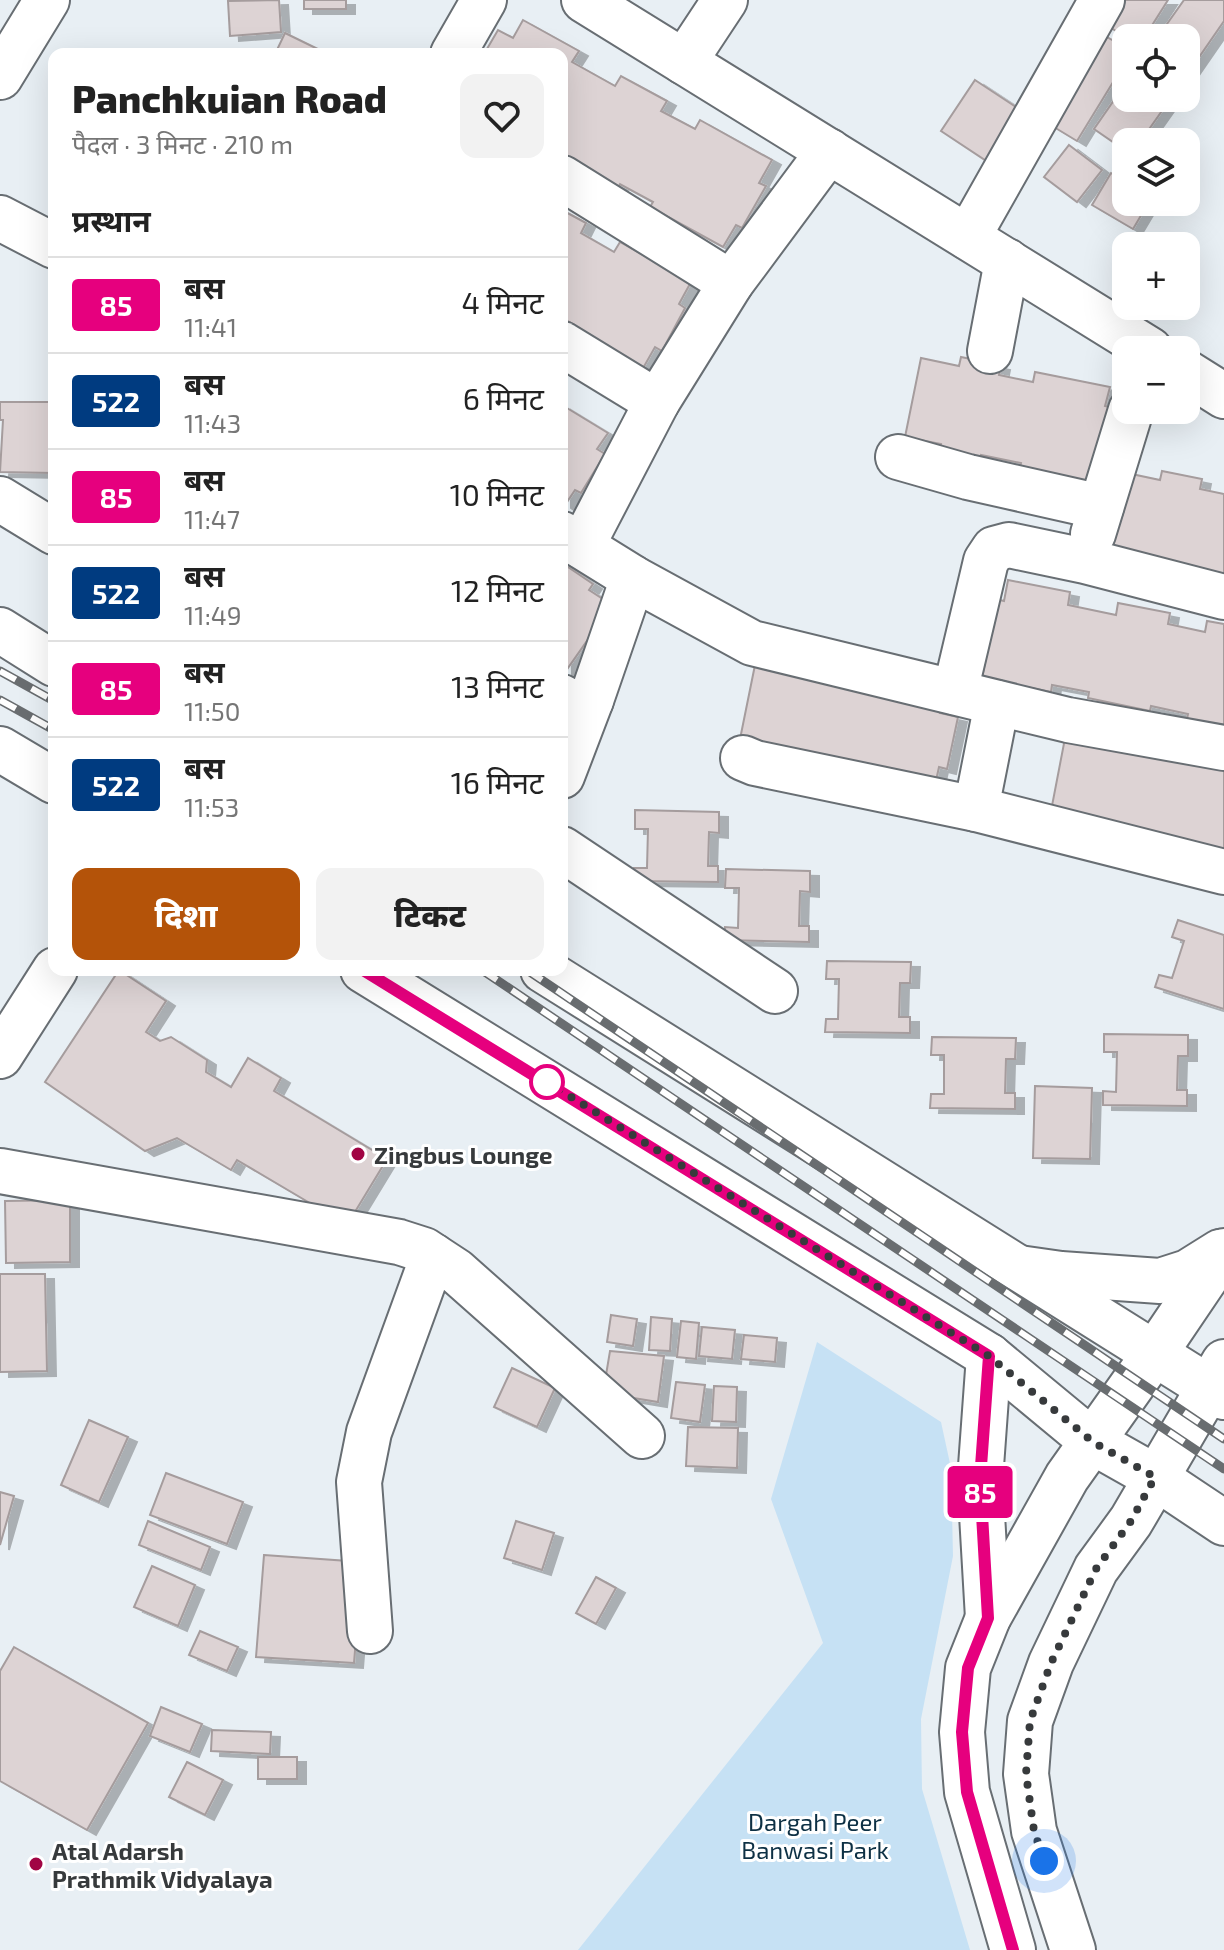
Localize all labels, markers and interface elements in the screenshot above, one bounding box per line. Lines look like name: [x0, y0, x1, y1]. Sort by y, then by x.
map controls: [1112, 24, 1200, 424]
button: locate: [1112, 24, 1200, 112]
button: heart: [460, 74, 544, 158]
text: Panchkuian Road: [72, 75, 387, 121]
text: पैदल · 3 मिनट · 210 m: [72, 128, 293, 159]
button: layers: [1112, 128, 1200, 216]
text: प्रस्थान: [72, 202, 151, 238]
button: +: [1112, 232, 1200, 320]
text: बस: [184, 269, 225, 305]
text: 4 मिनट: [461, 284, 544, 320]
text: 85: [100, 288, 132, 322]
text: 11:41: [184, 311, 237, 342]
button: −: [1112, 336, 1200, 424]
text: बस: [184, 365, 225, 401]
text: 6 मिनट: [463, 380, 544, 416]
text: 522: [92, 384, 140, 418]
text: 11:43: [184, 407, 241, 438]
text: बस: [184, 461, 225, 497]
text: 10 मिनट: [450, 476, 544, 512]
text: 85: [100, 480, 132, 514]
text: 11:47: [184, 503, 240, 534]
text: बस: [184, 557, 225, 593]
text: 12 मिनट: [451, 572, 544, 608]
text: 522: [92, 576, 140, 610]
text: 11:49: [184, 599, 242, 630]
text: बस: [184, 653, 225, 689]
text: 13 मिनट: [451, 668, 544, 704]
text: 85: [100, 672, 132, 706]
text: 11:50: [184, 695, 240, 726]
text: बस: [184, 749, 225, 785]
text: 16 मिनट: [451, 764, 544, 800]
text: 522: [92, 768, 140, 802]
text: 11:53: [184, 791, 239, 822]
button: दिशा: [72, 868, 300, 960]
button: टिकट: [316, 868, 544, 960]
unlabelled marker: [530, 1065, 564, 1099]
place label: Zingbus Lounge: [374, 1140, 552, 1169]
marker: Zingbus Lounge: [349, 1145, 367, 1163]
line badge: 85: [944, 1466, 1016, 1518]
text: 85: [964, 1475, 996, 1509]
park label: Dargah Peer Banwasi Park: [741, 1807, 889, 1864]
place label: Atal Adarsh Prathmik Vidyalaya: [52, 1836, 273, 1893]
your location: [1024, 1841, 1064, 1881]
marker: Atal Adarsh Prathmik Vidyalaya: [27, 1855, 45, 1873]

